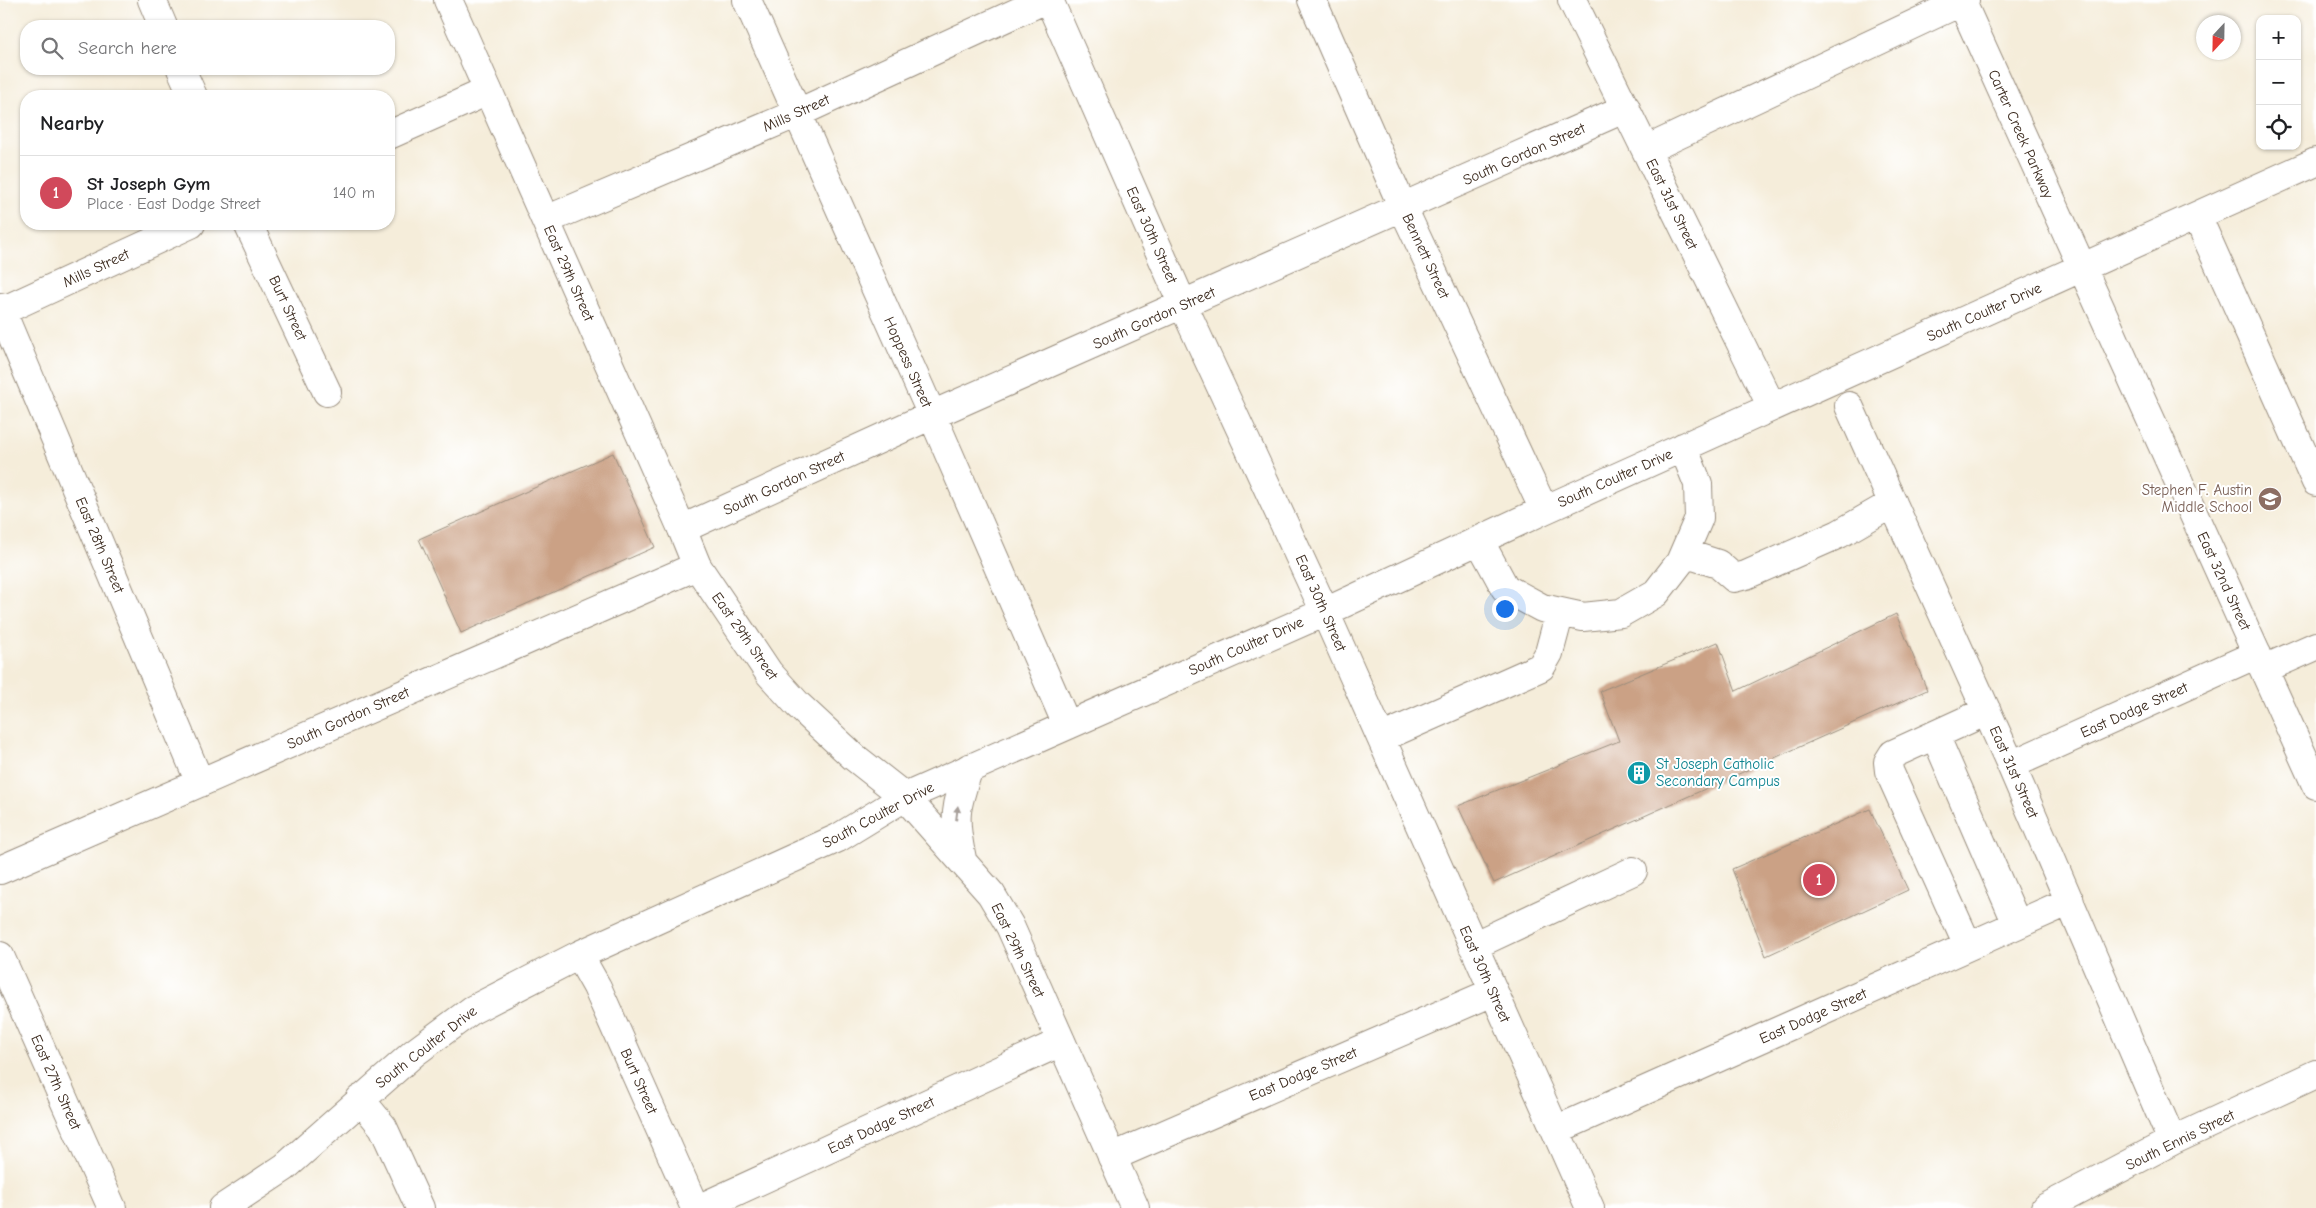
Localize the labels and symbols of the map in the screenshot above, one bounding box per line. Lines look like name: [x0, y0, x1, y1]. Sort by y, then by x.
north arrow: [2196, 15, 2241, 60]
street label: Carter Creek Parkway: [1984, 67, 2058, 202]
street label: Mills Street: [760, 90, 833, 136]
street label: South Gordon Street: [1460, 119, 1589, 189]
street label: East 31st Street: [1642, 156, 1702, 253]
street label: East 30th Street: [1123, 184, 1182, 287]
street label: Bennett Street: [1398, 210, 1454, 302]
street label: East 29th Street: [540, 222, 598, 324]
street label: Mills Street: [60, 244, 133, 291]
street label: Burt Street: [265, 273, 311, 344]
street label: South Coulter Drive: [1924, 278, 2045, 345]
street label: South Gordon Street: [1090, 283, 1219, 353]
street label: Hoppess Street: [880, 314, 936, 411]
street label: South Coulter Drive: [1555, 444, 1676, 511]
street label: South Gordon Street: [720, 447, 848, 519]
place label: Stephen F. Austin Middle School: [2142, 481, 2252, 516]
school or university icon: Stephen F. Austin Middle School: [2257, 486, 2283, 512]
street label: East 28th Street: [72, 494, 129, 596]
street label: East 32nd Street: [2193, 529, 2255, 634]
street label: East 30th Street: [1292, 552, 1351, 655]
street label: East 29th Street: [708, 589, 782, 684]
your location: [1492, 596, 1518, 622]
street label: South Coulter Drive: [1186, 612, 1307, 679]
street label: East Dodge Street: [2077, 678, 2191, 742]
street label: South Gordon Street: [284, 683, 413, 753]
street label: East 31st Street: [1986, 723, 2043, 822]
place label: St Joseph Catholic Secondary Campus: [1656, 755, 1780, 790]
building icon: St Joseph Catholic Secondary Campus: [1626, 760, 1652, 786]
street label: South Coulter Drive: [819, 778, 937, 852]
one-way arrow: [953, 805, 961, 821]
pin: 1: [1803, 861, 1835, 899]
street label: East 29th Street: [987, 900, 1049, 1001]
street label: East 30th Street: [1456, 923, 1515, 1026]
street label: East Dodge Street: [1756, 984, 1870, 1048]
street label: South Coulter Drive: [372, 1001, 481, 1092]
street label: East 27th Street: [27, 1032, 85, 1133]
street label: East Dodge Street: [1246, 1043, 1360, 1105]
street label: Burt Street: [617, 1045, 662, 1117]
street label: East Dodge Street: [825, 1092, 938, 1158]
street label: South Ennis Street: [2123, 1106, 2238, 1174]

